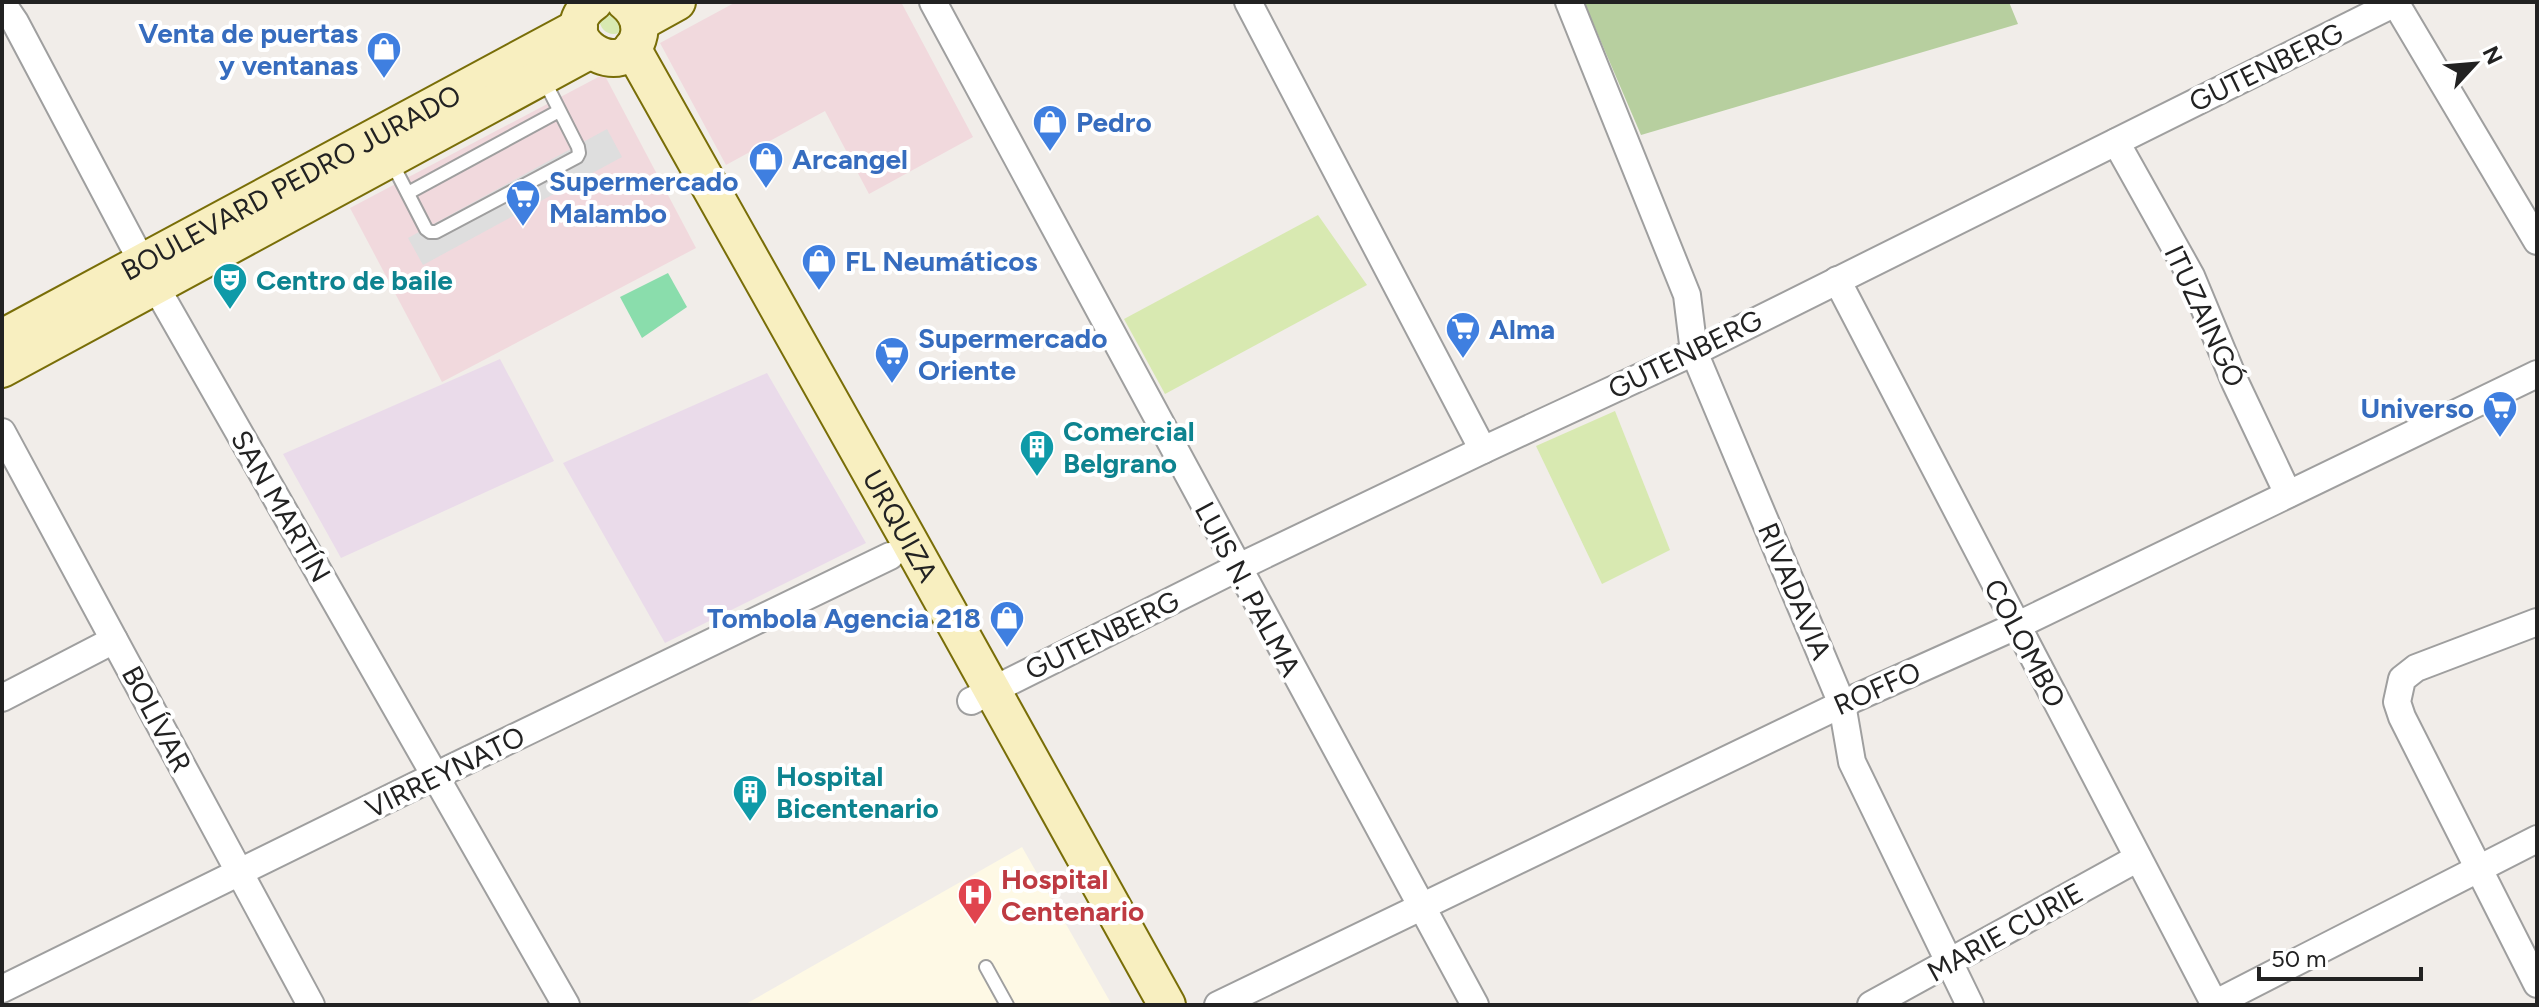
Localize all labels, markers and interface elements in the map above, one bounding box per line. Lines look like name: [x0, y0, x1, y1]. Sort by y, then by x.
street label: GUTENBERG: [2183, 15, 2349, 119]
place label: Venta de puertas y ventanas: [138, 16, 358, 82]
north arrow: [2435, 24, 2515, 104]
shop icon: Venta de puertas y ventanas: [365, 30, 403, 80]
text: N: [2477, 42, 2508, 69]
street label: BOULEVARD PEDRO JURADO: [115, 77, 466, 288]
shop icon: Pedro: [1031, 103, 1069, 153]
place label: Pedro: [1076, 105, 1152, 139]
shop icon: Arcangel: [747, 140, 785, 190]
place label: Arcangel: [792, 142, 908, 176]
place label: Supermercado Malambo: [549, 164, 739, 230]
supermarket icon: Supermercado Malambo: [504, 178, 542, 228]
street label: ITUZAINGÓ: [2157, 240, 2253, 392]
shop icon: FL Neumáticos: [800, 242, 838, 292]
place label: FL Neumáticos: [845, 244, 1038, 278]
theatre icon: Centro de baile: [211, 261, 249, 311]
place label: Centro de baile: [256, 263, 453, 297]
street label: GUTENBERG: [1602, 302, 1768, 406]
supermarket icon: Alma: [1444, 310, 1482, 360]
place label: Alma: [1489, 312, 1555, 346]
place label: Supermercado Oriente: [918, 321, 1108, 387]
supermarket icon: Supermercado Oriente: [873, 335, 911, 385]
supermarket icon: Universo: [2481, 389, 2519, 439]
place label: Universo: [2360, 391, 2474, 425]
place label: Comercial Belgrano: [1063, 414, 1195, 480]
street label: SAN MARTÍN: [224, 424, 338, 588]
building icon: Comercial Belgrano: [1018, 428, 1056, 478]
street label: URQUIZA: [856, 464, 946, 588]
street label: LUIS N. PALMA: [1188, 496, 1308, 682]
street label: RIVADAVIA: [1751, 518, 1839, 665]
street label: COLOMBO: [1977, 573, 2073, 713]
street label: GUTENBERG: [1019, 583, 1185, 687]
shop icon: Tombola Agencia 218: [988, 599, 1026, 649]
place label: Tombola Agencia 218: [707, 601, 981, 635]
street label: ROFFO: [1828, 654, 1926, 722]
street label: BOLÍVAR: [115, 660, 199, 778]
street label: VIRREYNATO: [360, 719, 530, 825]
place label: Hospital Bicentenario: [776, 759, 939, 825]
building icon: Hospital Bicentenario: [731, 773, 769, 823]
place label: Hospital Centenario: [1001, 862, 1144, 928]
street label: MARIE CURIE: [1921, 875, 2089, 989]
hospital icon: Hospital Centenario: [956, 876, 994, 926]
scale bar: [2259, 931, 2421, 981]
text: 50 m: [2271, 944, 2327, 973]

